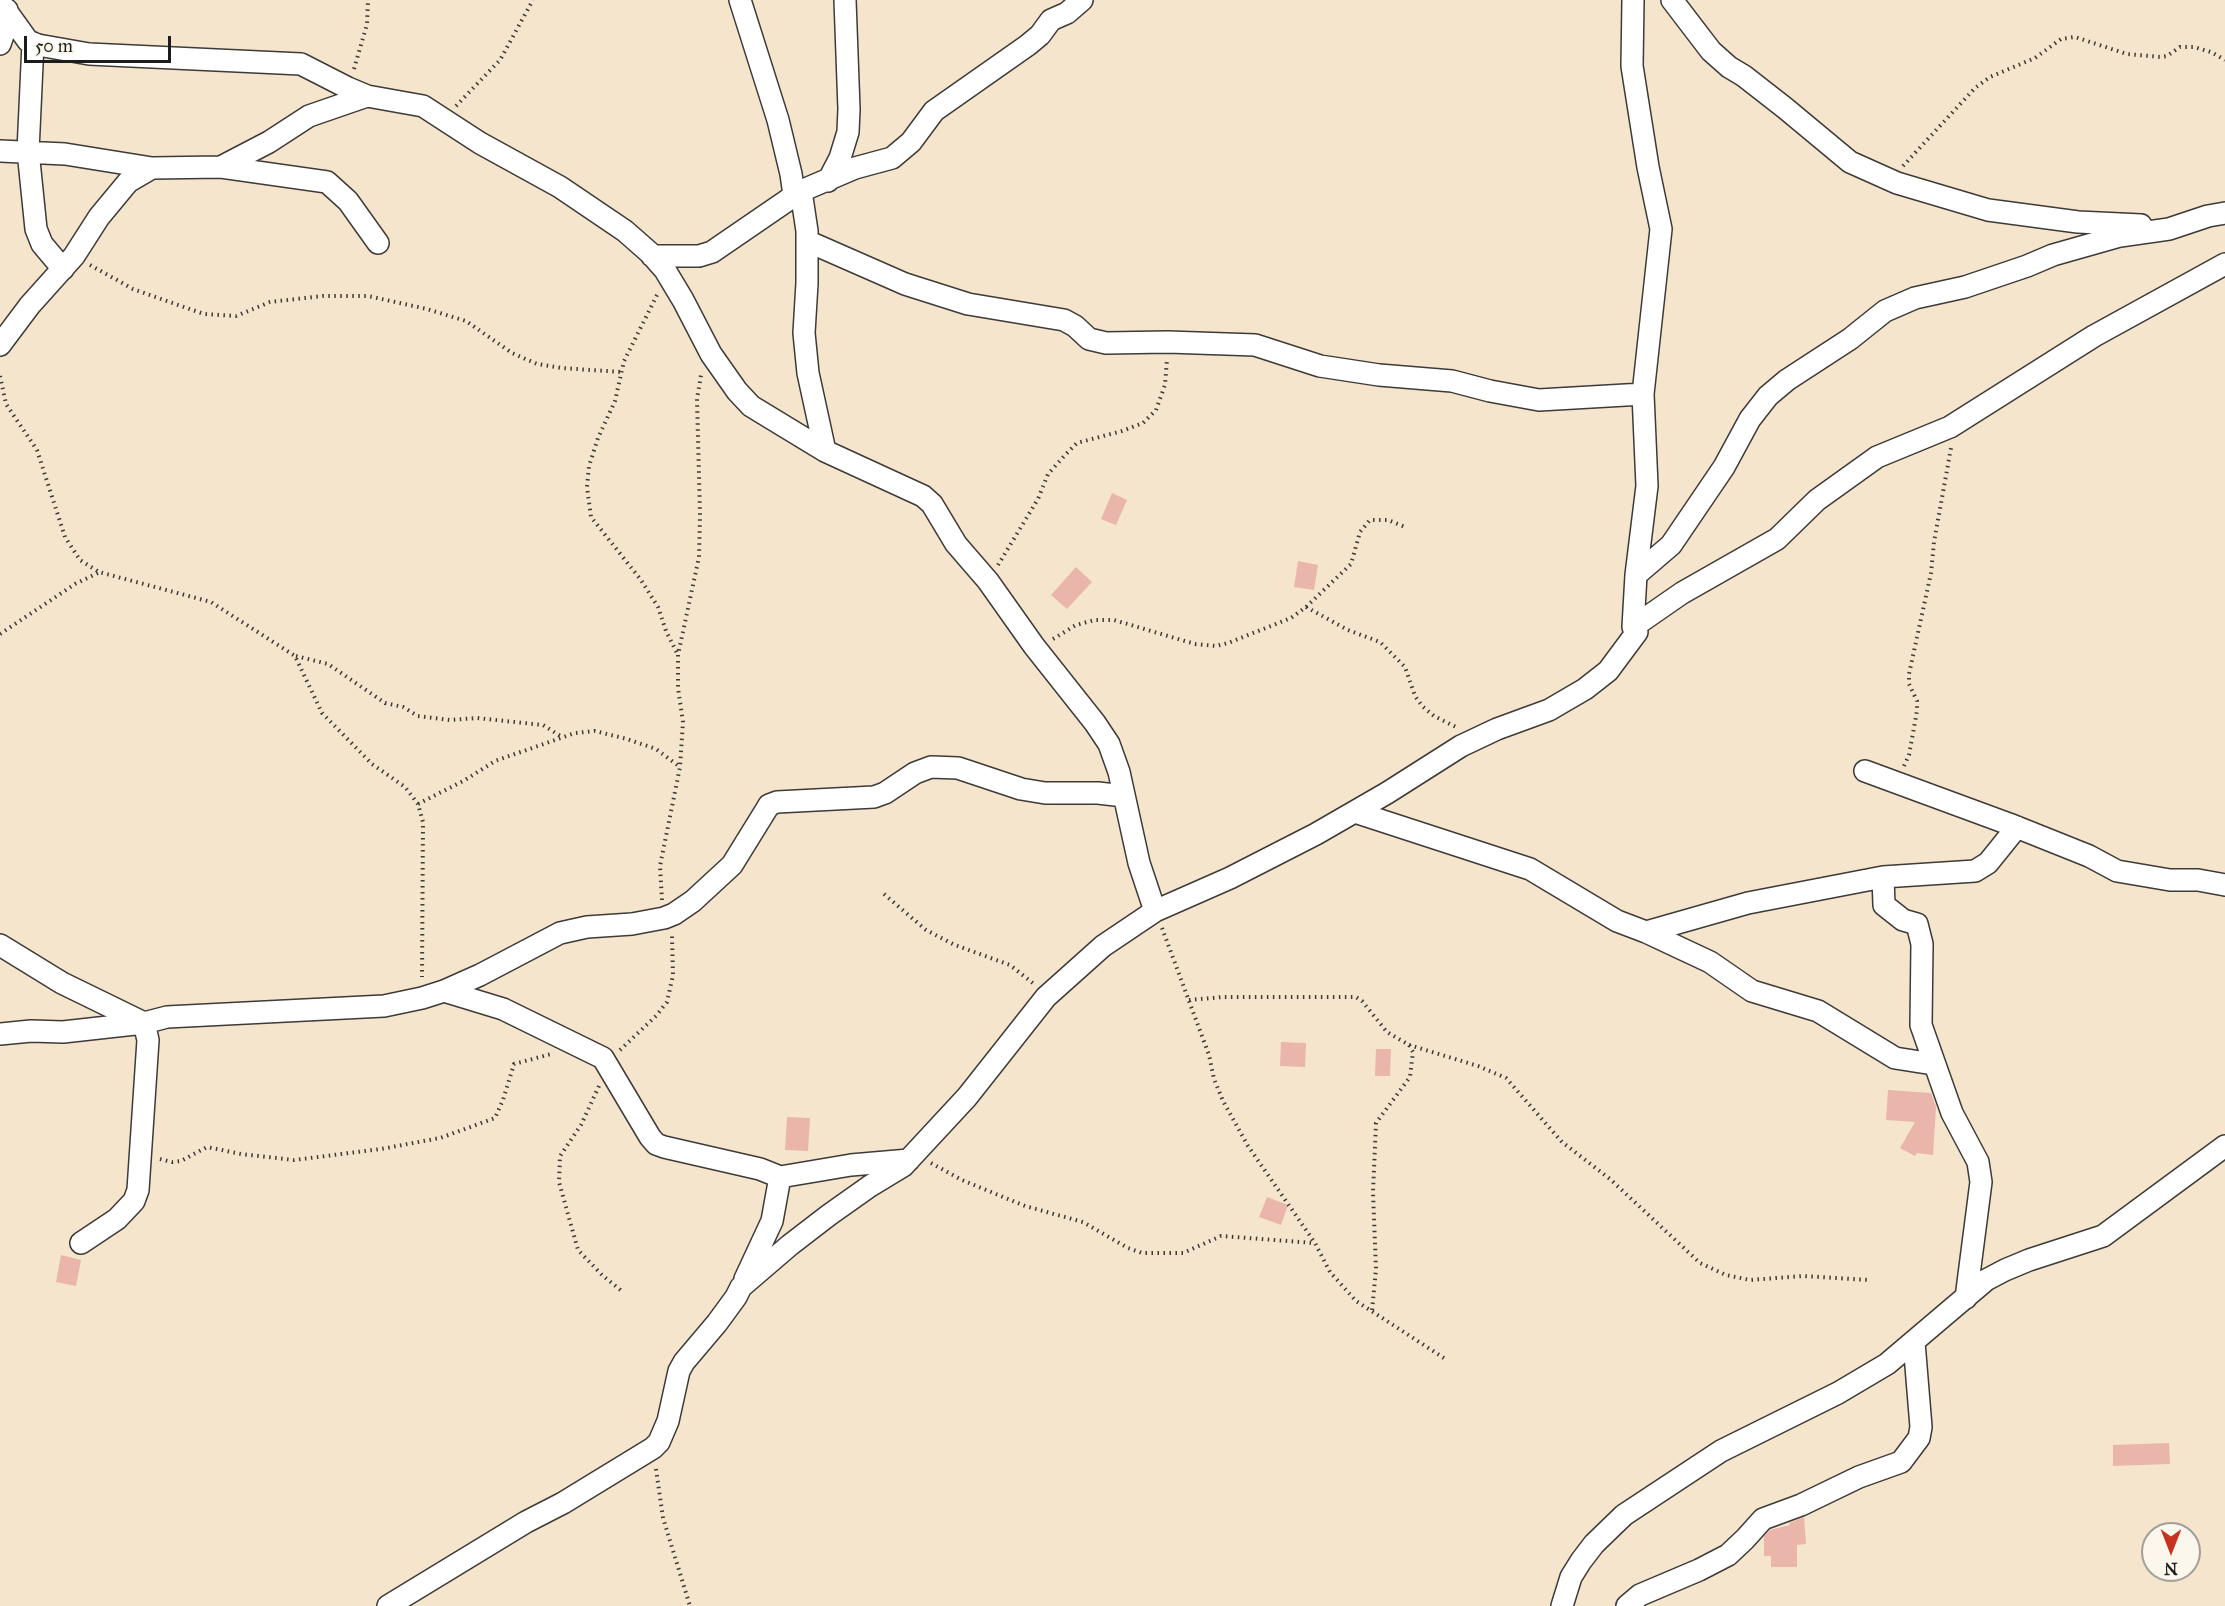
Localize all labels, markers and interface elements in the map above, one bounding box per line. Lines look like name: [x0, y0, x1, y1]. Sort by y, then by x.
scale bar: [27, 24, 174, 62]
text: 50 m: [35, 35, 73, 57]
north arrow: [2141, 1522, 2201, 1582]
text: N: [2164, 1559, 2178, 1578]

